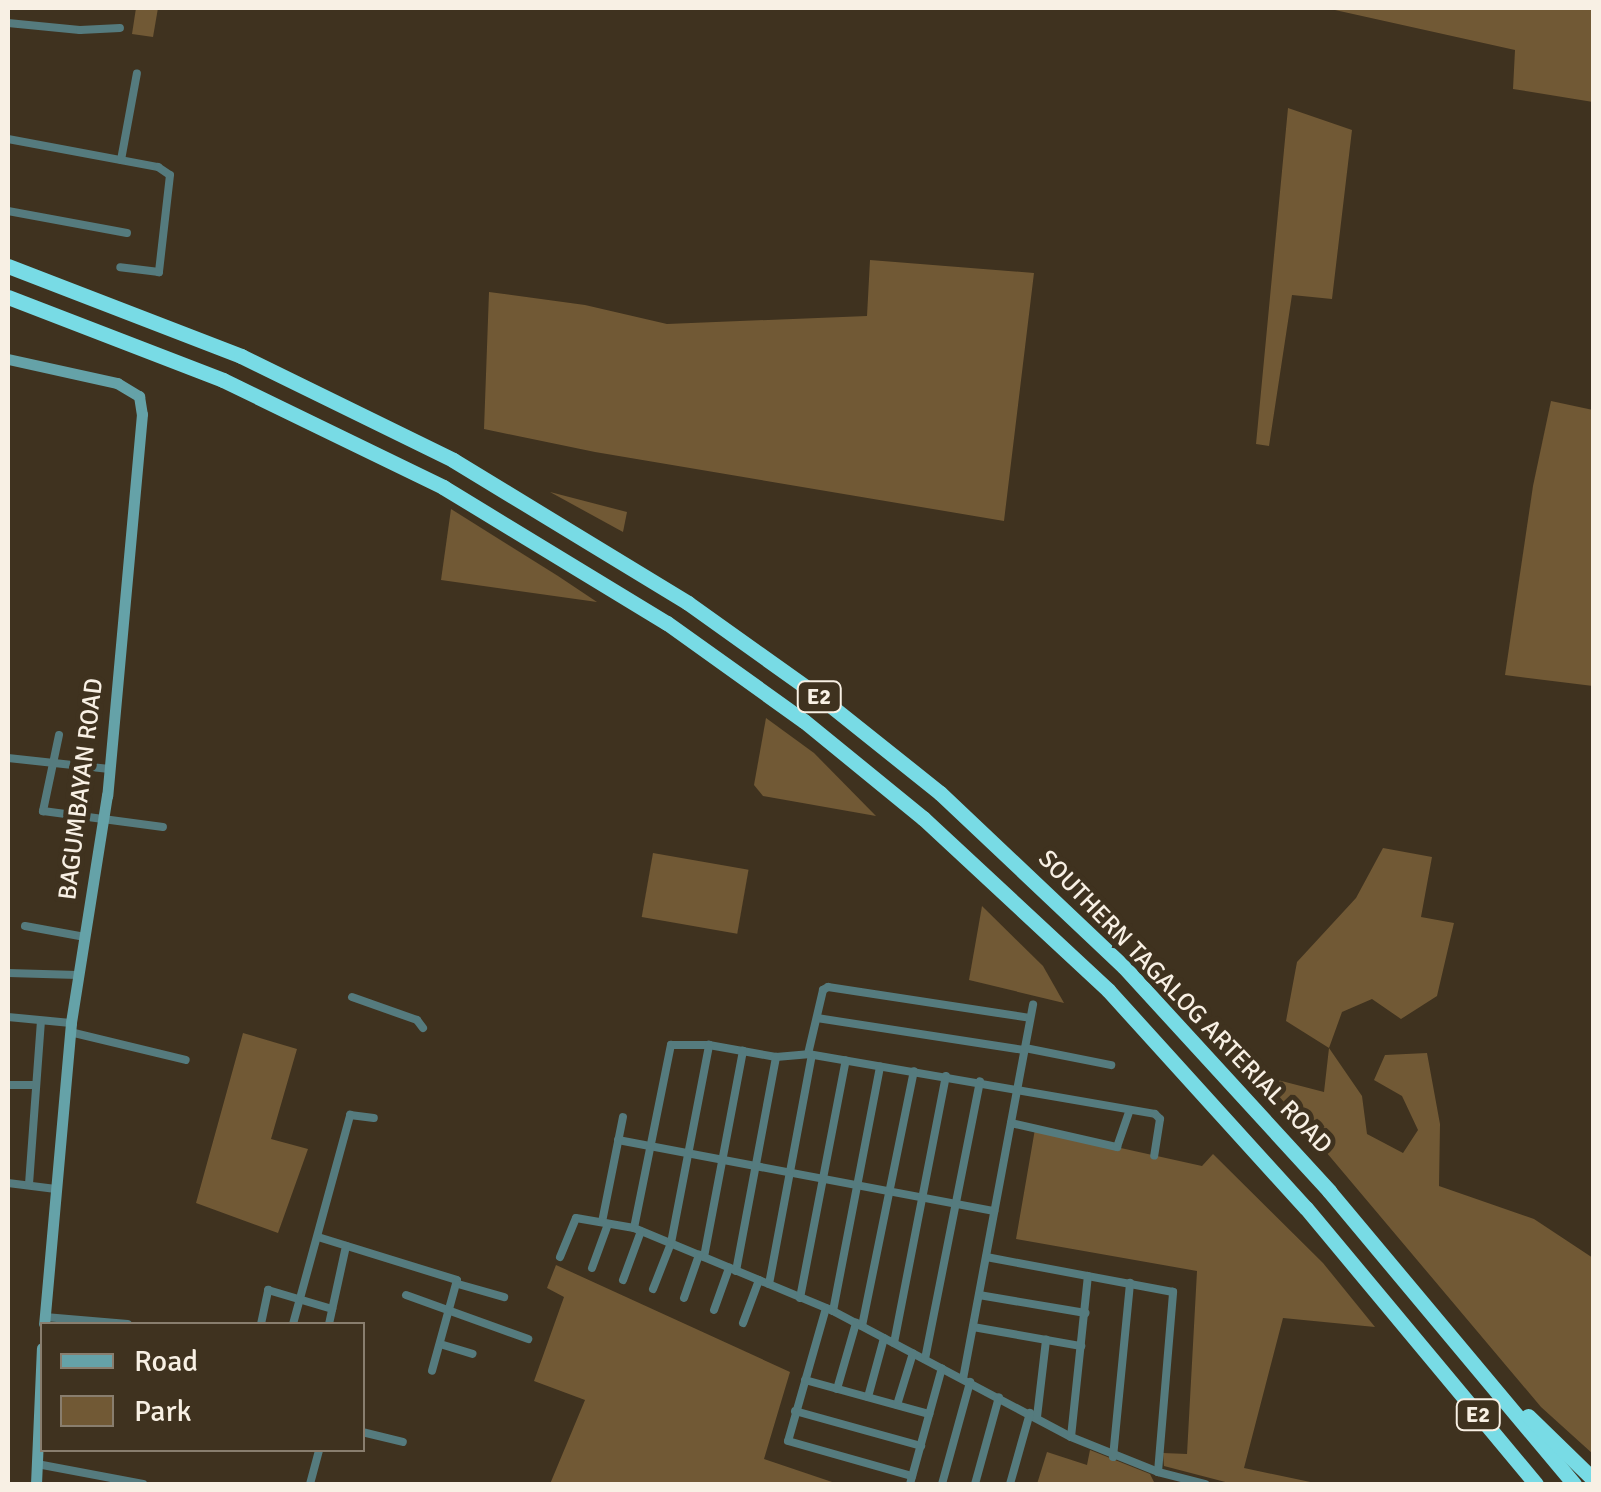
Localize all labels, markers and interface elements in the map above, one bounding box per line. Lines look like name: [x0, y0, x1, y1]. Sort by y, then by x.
street label: BAGUMBAYAN ROAD: [52, 676, 110, 902]
road number: E2: [796, 680, 842, 714]
street label: SOUTHERN TAGALOG ARTERIAL ROAD: [1032, 844, 1338, 1160]
legend: [40, 1322, 365, 1452]
text: Road: [134, 1343, 198, 1380]
text: Park: [134, 1393, 192, 1430]
road number: E2: [1456, 1398, 1500, 1432]

